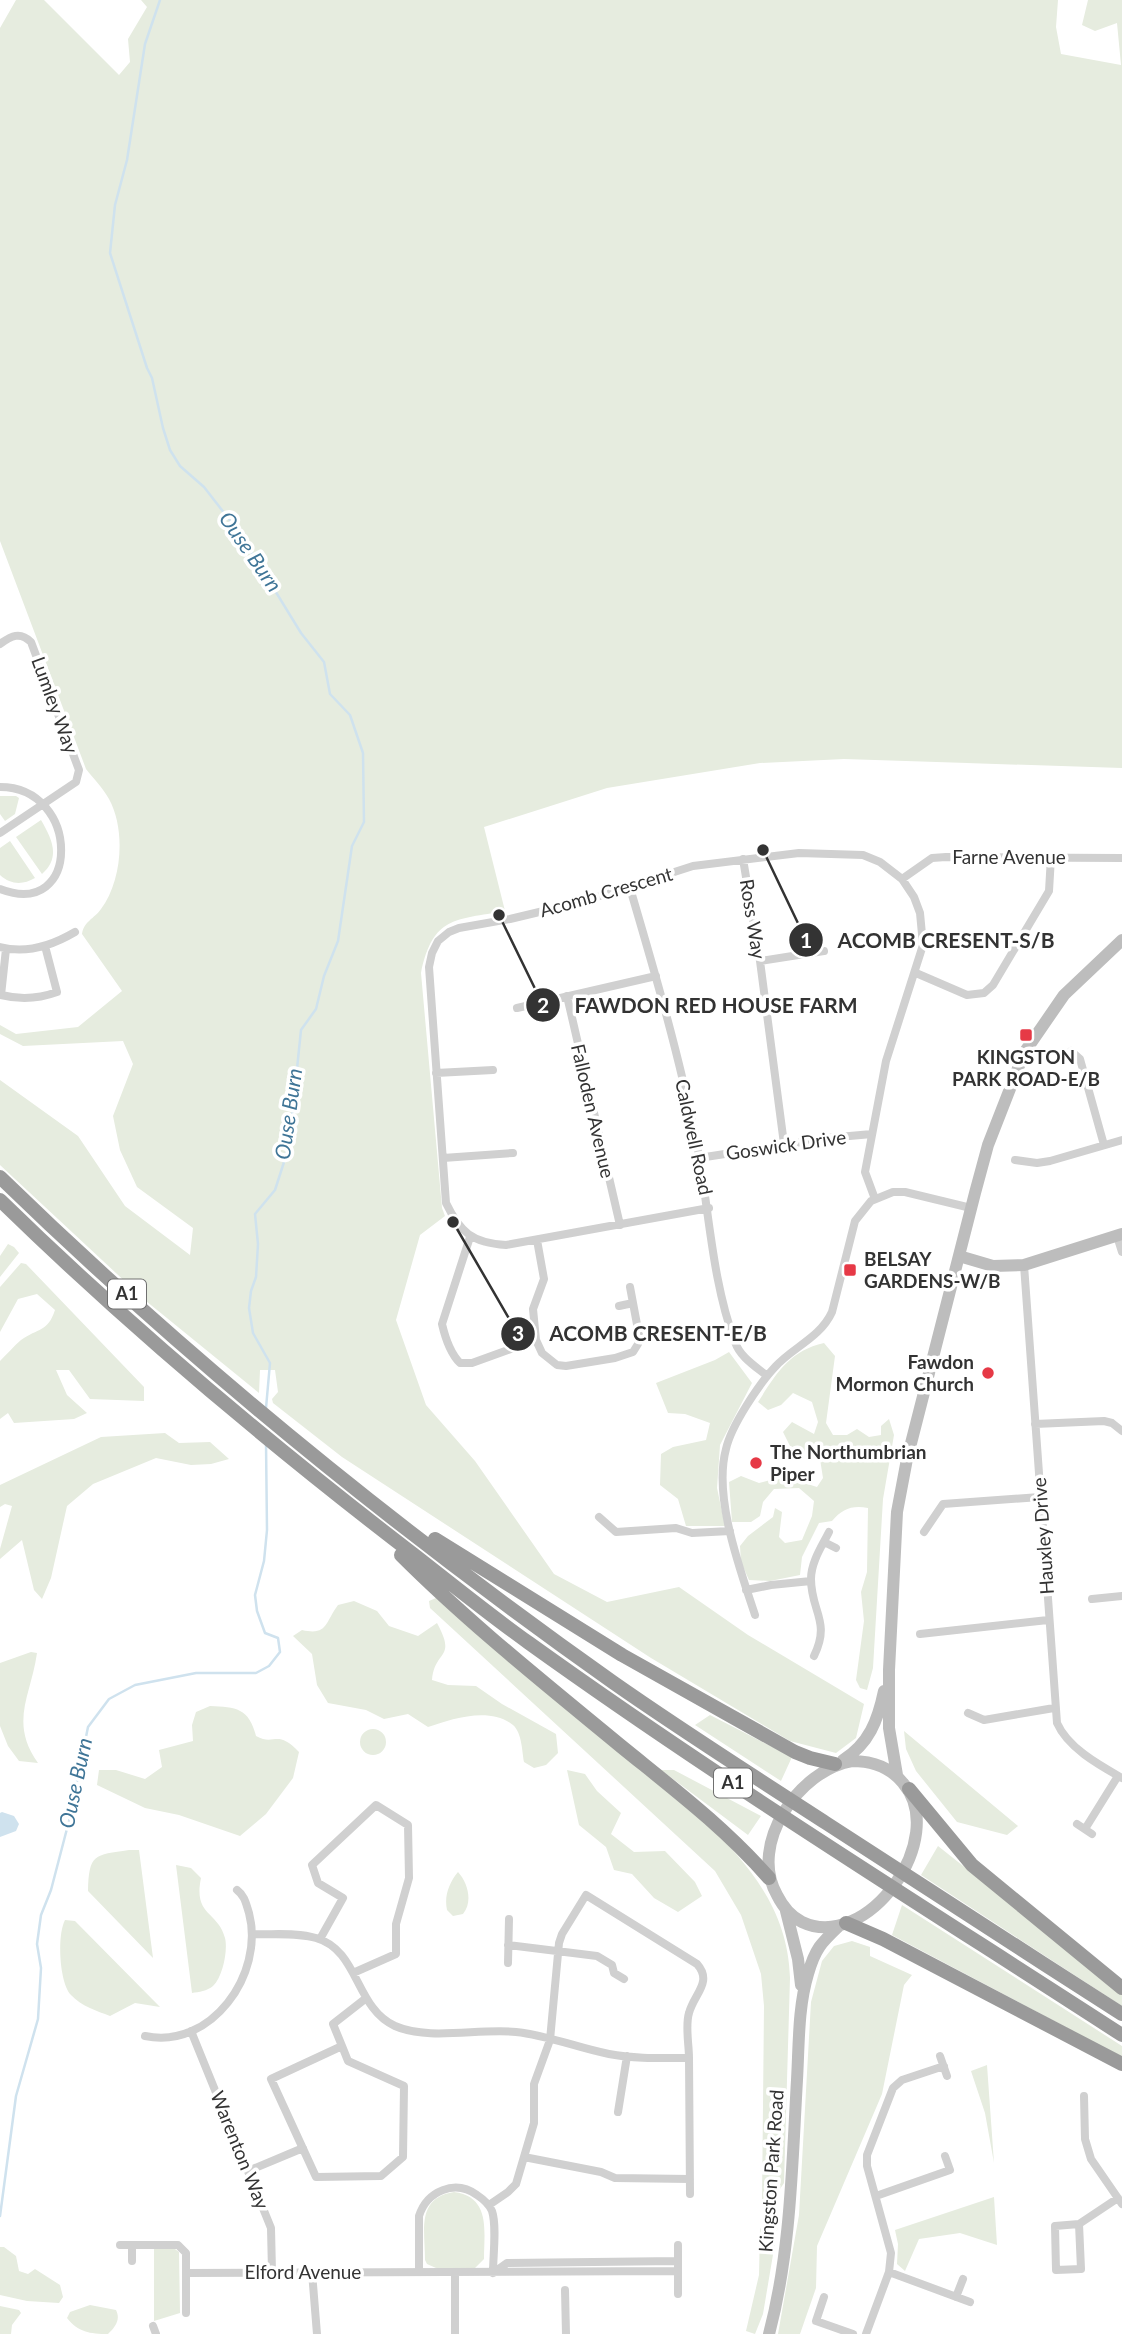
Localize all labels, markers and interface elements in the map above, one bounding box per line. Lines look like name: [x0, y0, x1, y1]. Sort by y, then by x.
water label: Ouse Burn: [215, 506, 288, 596]
street label: Lumley Way: [27, 653, 84, 757]
street label: Farne Avenue: [952, 845, 1066, 868]
street label: Acomb Crescent: [537, 862, 675, 921]
street label: Ross Way: [736, 877, 771, 961]
callout: ACOMB CRESENT-S/B: [788, 919, 1068, 961]
text: 1: [800, 927, 812, 952]
text: ACOMB CRESENT-S/B: [837, 927, 1054, 952]
callout: FAWDON RED HOUSE FARM: [525, 984, 871, 1026]
text: 2: [537, 992, 549, 1017]
text: FAWDON RED HOUSE FARM: [574, 992, 858, 1017]
marker: KINGSTON PARK ROAD-E/B: [1018, 1027, 1034, 1043]
street label: Falloden Avenue: [567, 1042, 620, 1180]
place label: KINGSTON PARK ROAD-E/B: [952, 1045, 1100, 1090]
water label: Ouse Burn: [269, 1067, 306, 1161]
street label: Caldwell Road: [671, 1077, 718, 1197]
street label: Goswick Drive: [724, 1125, 848, 1164]
place label: BELSAY GARDENS-W/B: [864, 1247, 1001, 1292]
marker: BELSAY GARDENS-W/B: [842, 1262, 858, 1278]
road number: A1: [108, 1280, 146, 1308]
callout: ACOMB CRESENT-E/B: [500, 1313, 781, 1355]
text: 3: [512, 1320, 524, 1345]
text: ACOMB CRESENT-E/B: [548, 1320, 767, 1345]
place label: Fawdon Mormon Church: [835, 1350, 974, 1395]
marker: Fawdon Mormon Church: [980, 1365, 996, 1381]
place label: The Northumbrian Piper: [770, 1440, 927, 1485]
marker: The Northumbrian Piper: [748, 1455, 764, 1471]
street label: Hauxley Drive: [1027, 1477, 1058, 1595]
water label: Ouse Burn: [53, 1735, 96, 1830]
road number: A1: [714, 1768, 752, 1798]
street label: Warenton Way: [206, 2087, 275, 2212]
street label: Kingston Park Road: [753, 2089, 788, 2253]
street label: Elford Avenue: [245, 2260, 361, 2283]

